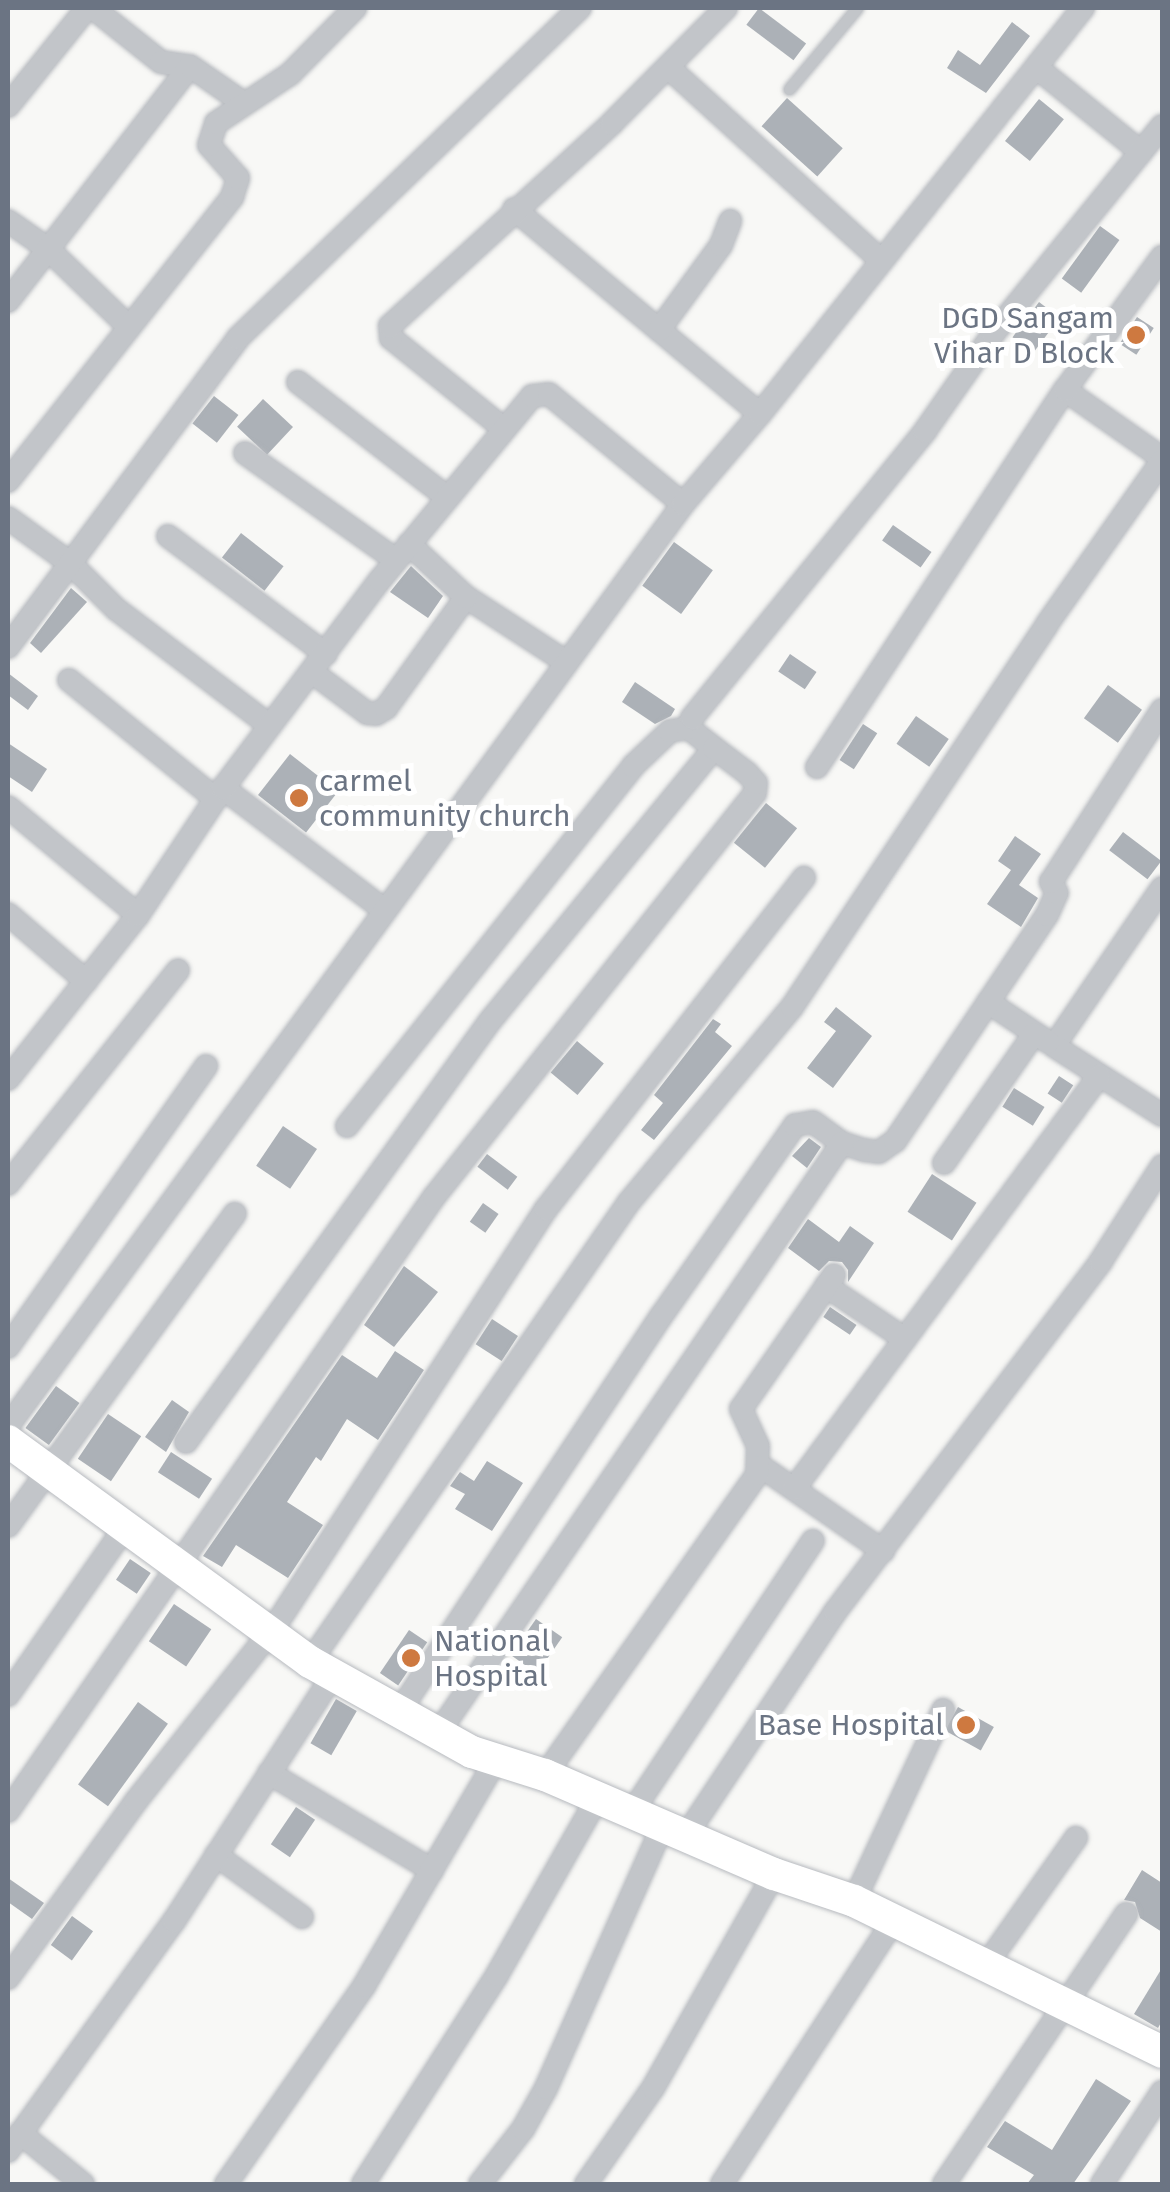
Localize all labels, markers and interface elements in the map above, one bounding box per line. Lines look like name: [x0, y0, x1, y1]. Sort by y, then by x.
place label: DGD Sangam Vihar D Block: [934, 300, 1114, 370]
marker: DGD Sangam Vihar D Block: [1123, 322, 1149, 348]
place label: carmel community church: [319, 763, 571, 834]
marker: carmel community church: [288, 787, 310, 809]
place label: National Hospital: [434, 1623, 550, 1694]
marker: National Hospital: [398, 1645, 424, 1671]
place label: Base Hospital: [758, 1707, 944, 1743]
marker: Base Hospital: [953, 1712, 979, 1738]

